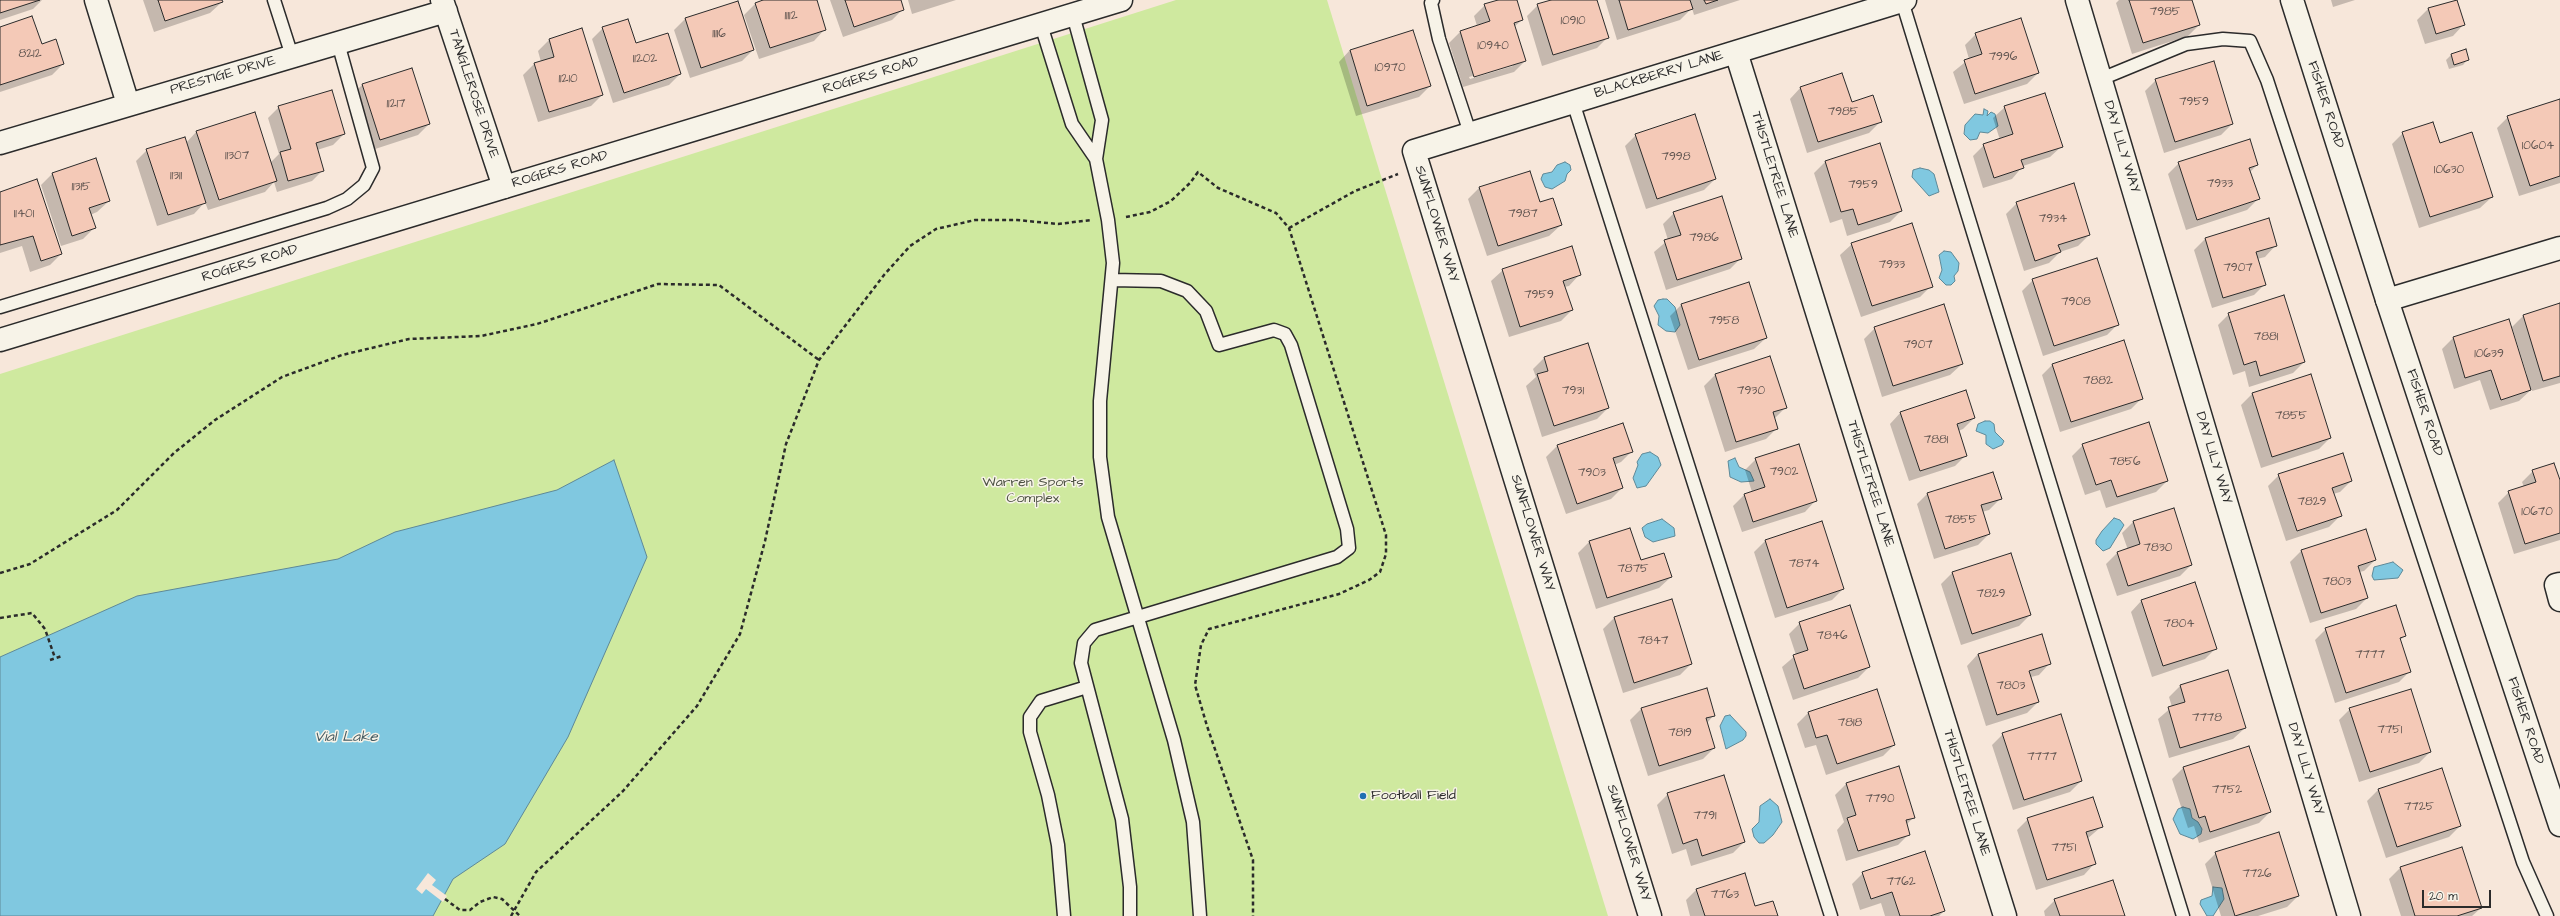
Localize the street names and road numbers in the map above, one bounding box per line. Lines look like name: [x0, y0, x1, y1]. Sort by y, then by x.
street label: TANGLEROSE DRIVE: [444, 27, 502, 161]
street label: BLACKBERRY LANE: [1592, 47, 1726, 103]
street label: PRESTIGE DRIVE: [168, 53, 278, 99]
street label: ROGERS ROAD: [821, 53, 921, 99]
street label: FISHER ROAD: [2303, 59, 2347, 151]
street label: DAY LILY WAY: [2099, 99, 2143, 195]
street label: THISTLETREE LANE: [1747, 110, 1801, 240]
street label: ROGERS ROAD: [510, 147, 610, 193]
street label: SUNFLOWER WAY: [1410, 164, 1462, 284]
street label: ROGERS ROAD: [200, 241, 300, 287]
street label: FISHER ROAD: [2402, 367, 2446, 459]
street label: DAY LILY WAY: [2191, 410, 2235, 506]
street label: THISTLETREE LANE: [1843, 419, 1897, 549]
street label: SUNFLOWER WAY: [1506, 473, 1558, 593]
street label: FISHER ROAD: [2503, 675, 2547, 767]
street label: DAY LILY WAY: [2283, 721, 2327, 817]
street label: THISTLETREE LANE: [1939, 728, 1993, 858]
street label: SUNFLOWER WAY: [1602, 783, 1654, 903]

